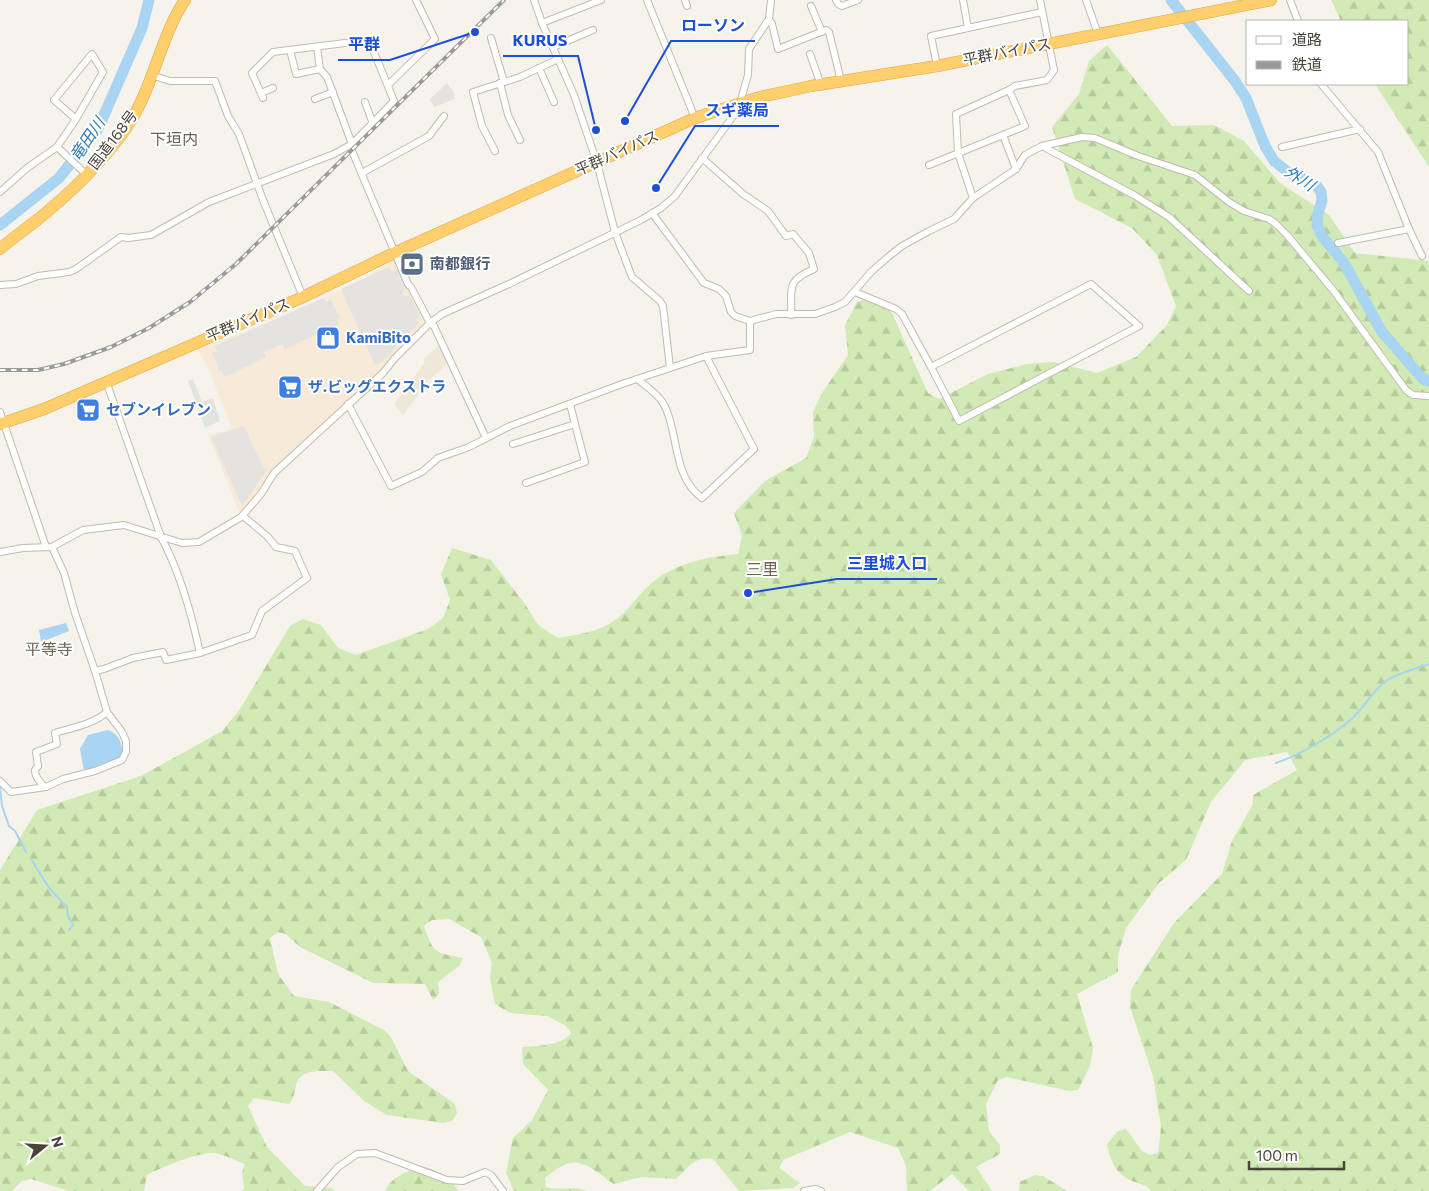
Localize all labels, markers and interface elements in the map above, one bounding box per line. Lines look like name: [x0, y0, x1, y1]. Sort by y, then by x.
callout: ローソン: [671, 10, 755, 41]
text: ローソン: [681, 15, 745, 34]
legend: [1246, 20, 1409, 85]
callout: KURUS: [503, 25, 578, 56]
callout: 平群: [338, 29, 390, 60]
text: KURUS: [513, 30, 568, 49]
text: 道路: [1292, 30, 1322, 48]
text: 平群: [348, 34, 380, 53]
street label: 平群バイパス: [961, 34, 1053, 68]
text: 鉄道: [1292, 55, 1322, 73]
callout: スギ薬局: [695, 95, 779, 126]
text: スギ薬局: [705, 100, 769, 119]
street label: 国道168号: [84, 106, 140, 173]
water label: 竜田川: [65, 112, 109, 164]
street label: 平群バイパス: [572, 126, 661, 179]
district label: 下垣内: [150, 129, 198, 148]
water label: 外川: [1282, 161, 1321, 195]
bank icon: 南都銀行: [399, 251, 425, 277]
place label: 南都銀行: [430, 254, 490, 272]
street label: 平群バイパス: [203, 293, 292, 345]
shop icon: KamiBito: [315, 325, 341, 351]
place label: KamiBito: [346, 328, 411, 346]
supermarket icon: ザ.ビッグエクストラ: [277, 374, 303, 400]
place label: ザ.ビッグエクストラ: [308, 377, 447, 395]
supermarket icon: セブンイレブン: [75, 397, 101, 423]
place label: セブンイレブン: [106, 400, 211, 418]
callout: 三里城入口: [837, 548, 937, 579]
text: 三里城入口: [847, 553, 927, 572]
district label: 三里: [746, 559, 778, 578]
district label: 平等寺: [25, 639, 73, 658]
north arrow: [20, 1121, 70, 1171]
text: N: [48, 1134, 68, 1149]
scale bar: [1249, 1138, 1344, 1170]
text: 100 m: [1256, 1146, 1298, 1164]

